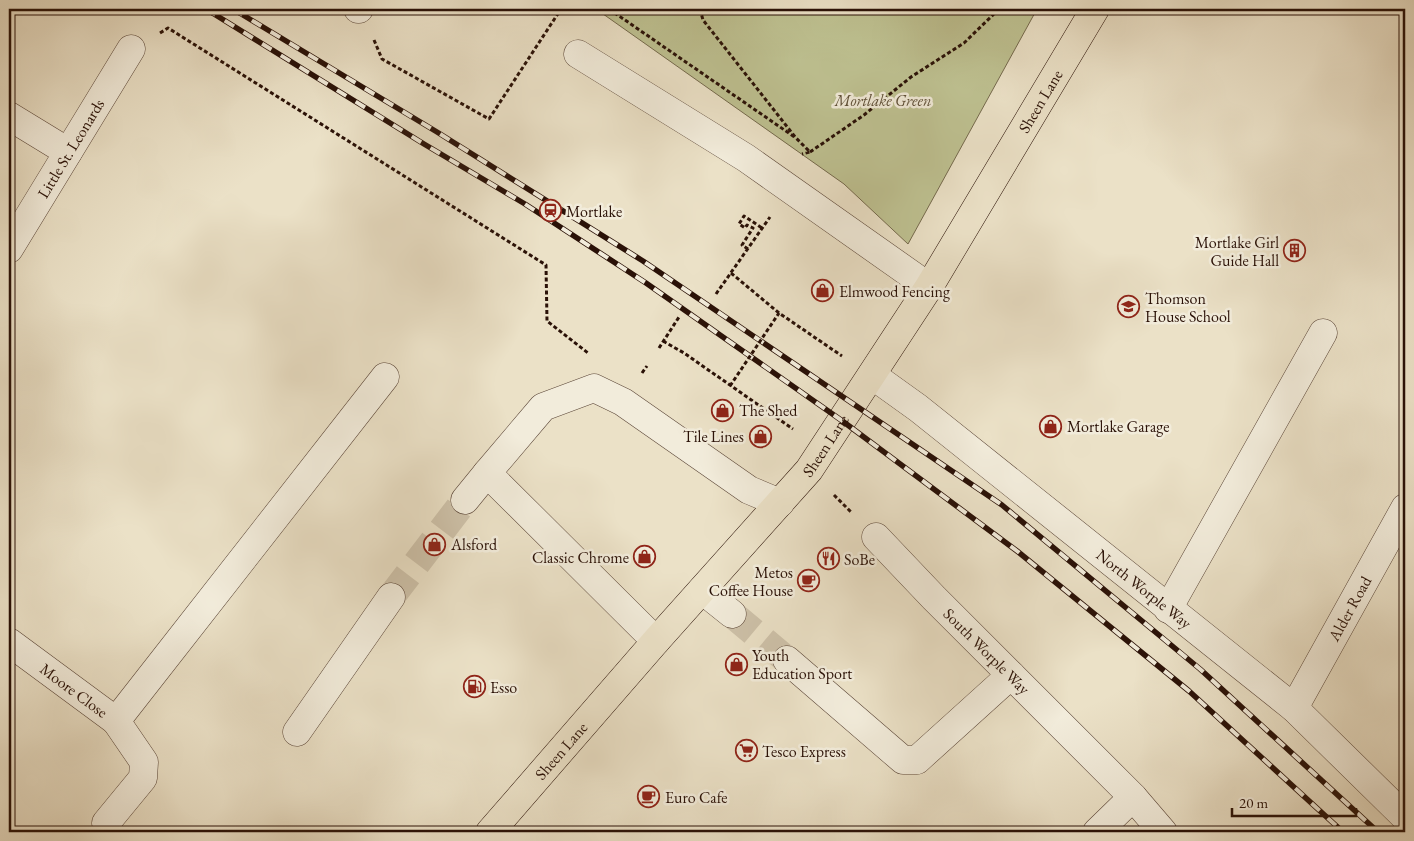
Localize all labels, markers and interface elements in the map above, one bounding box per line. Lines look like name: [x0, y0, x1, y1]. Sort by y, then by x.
street label: Sheen Lane: [1014, 66, 1068, 137]
park label: Mortlake Green: [834, 90, 931, 111]
street label: Little St. Leonards: [33, 95, 109, 202]
station icon: Mortlake: [538, 199, 562, 223]
place label: Mortlake: [566, 201, 622, 222]
place label: Mortlake Girl Guide Hall: [1195, 232, 1279, 271]
building icon: Mortlake Girl Guide Hall: [1283, 239, 1307, 263]
shop icon: Elmwood Fencing: [811, 279, 835, 303]
place label: Elmwood Fencing: [839, 281, 951, 302]
place label: Thomson House School: [1145, 288, 1231, 327]
school or university icon: Thomson House School: [1117, 295, 1141, 319]
shop icon: The Shed: [711, 398, 735, 422]
place label: The Shed: [739, 400, 798, 421]
street label: Sheen Lane: [798, 411, 854, 482]
shop icon: Mortlake Garage: [1039, 414, 1063, 438]
place label: Mortlake Garage: [1067, 416, 1170, 437]
shop icon: Tile Lines: [748, 424, 772, 448]
place label: Tile Lines: [683, 426, 744, 447]
shop icon: Alsford: [423, 532, 447, 556]
place label: Alsford: [450, 534, 498, 555]
street label: North Worple Way: [1092, 544, 1197, 634]
shop icon: Classic Chrome: [633, 545, 657, 569]
place label: Classic Chrome: [532, 547, 629, 568]
restaurant icon: SoBe: [816, 547, 840, 571]
place label: SoBe: [844, 549, 875, 570]
place label: Metos Coffee House: [709, 562, 793, 601]
cafe icon: Metos Coffee House: [797, 569, 821, 593]
street label: Alder Road: [1323, 571, 1377, 646]
street label: South Worple Way: [939, 603, 1035, 700]
place label: Youth Education Sport: [752, 645, 852, 684]
shop icon: Youth Education Sport: [724, 652, 748, 676]
street label: Moore Close: [36, 659, 112, 723]
fuel station icon: Esso: [462, 675, 486, 699]
place label: Esso: [490, 677, 517, 698]
street label: Sheen Lane: [530, 717, 592, 784]
supermarket icon: Tesco Express: [734, 739, 758, 763]
place label: Tesco Express: [762, 741, 846, 762]
cafe icon: Euro Cafe: [637, 785, 661, 809]
scale bar: [1232, 786, 1355, 818]
place label: Euro Cafe: [665, 787, 728, 808]
text: 20 m: [1239, 793, 1268, 812]

